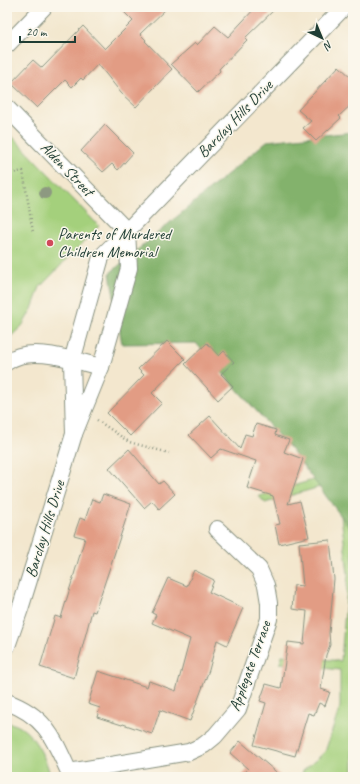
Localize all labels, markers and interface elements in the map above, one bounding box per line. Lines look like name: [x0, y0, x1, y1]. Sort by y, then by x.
scale bar: [20, 18, 75, 44]
north arrow: [302, 18, 342, 58]
text: 20 m: [26, 24, 48, 40]
text: N: [320, 38, 336, 54]
street label: Barclay Hills Drive: [193, 75, 278, 162]
street label: Alden Street: [36, 138, 100, 202]
place label: Parents of Murdered Children Memorial: [58, 224, 173, 262]
marker: Parents of Murdered Children Memorial: [45, 238, 55, 248]
street label: Barclay Hills Drive: [21, 476, 70, 580]
street label: Applegate Terrace: [224, 617, 276, 714]

